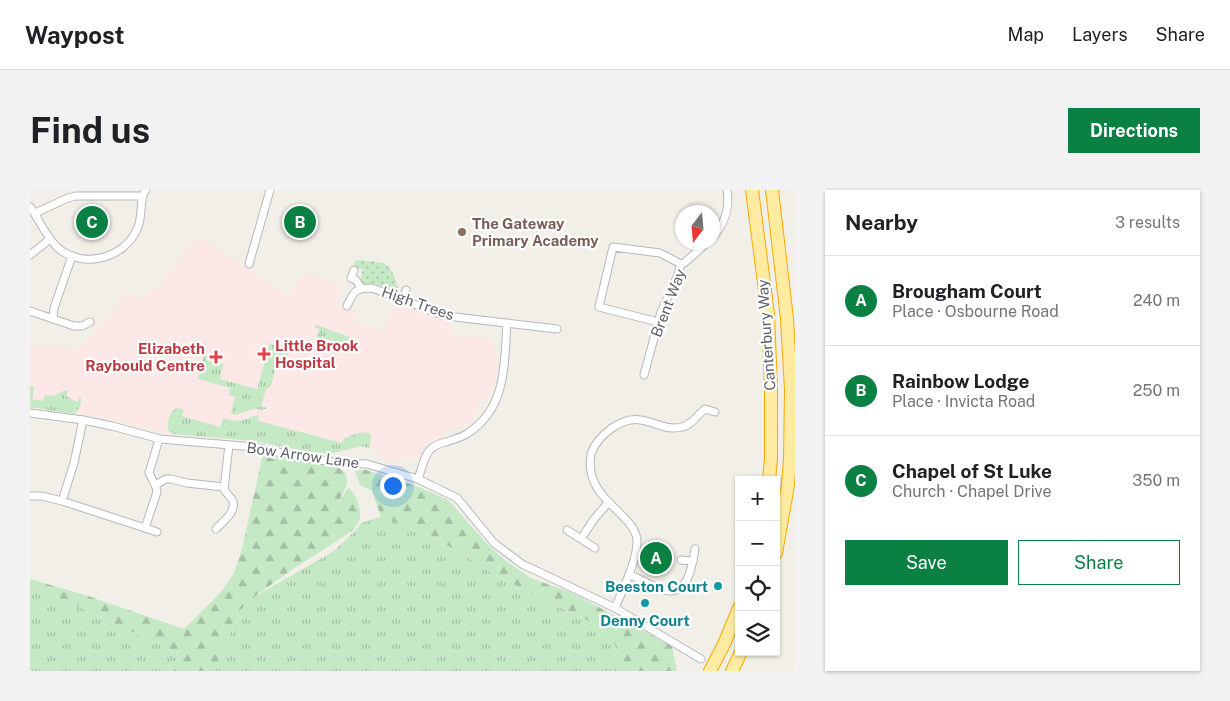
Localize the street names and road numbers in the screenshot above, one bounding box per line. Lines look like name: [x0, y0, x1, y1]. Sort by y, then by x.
street label: Brent Way: [647, 267, 689, 339]
street label: Canterbury Way: [754, 279, 778, 391]
street label: High Trees: [380, 283, 456, 323]
street label: Bow Arrow Lane: [246, 439, 360, 471]

